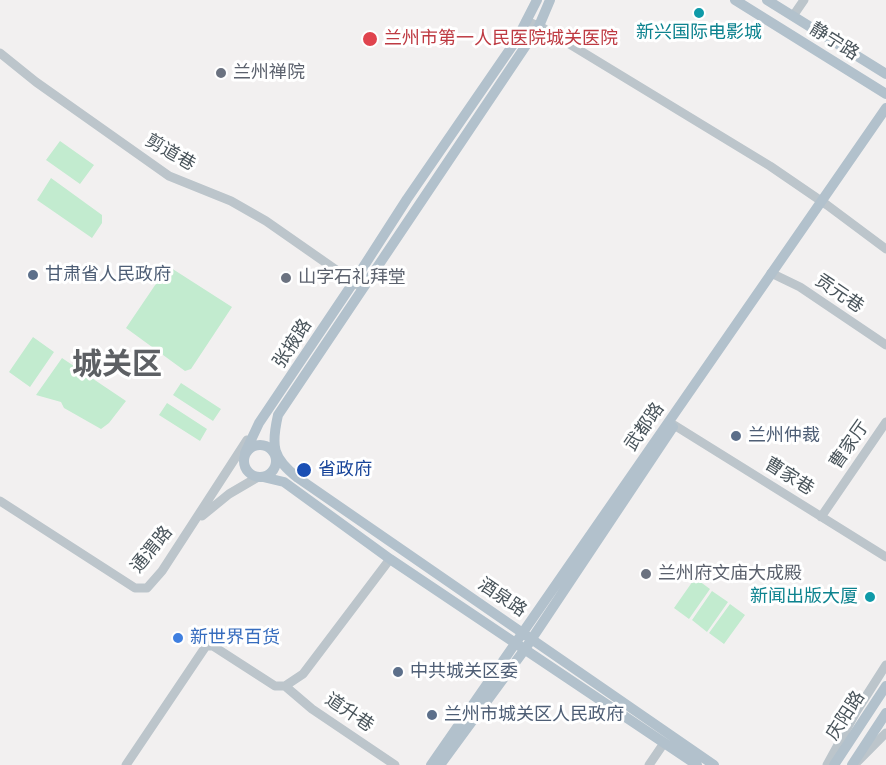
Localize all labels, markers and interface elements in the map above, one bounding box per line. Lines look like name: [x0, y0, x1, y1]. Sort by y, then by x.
marker: 新兴国际电影城: [692, 6, 706, 20]
street label: 静宁路: [805, 19, 863, 65]
place label: 新兴国际电影城: [636, 22, 762, 44]
place label: 兰州市第一人民医院城关医院: [384, 28, 618, 50]
marker: 兰州市第一人民医院城关医院: [361, 30, 379, 48]
place label: 兰州禅院: [233, 62, 305, 84]
marker: 兰州禅院: [214, 66, 228, 80]
street label: 剪道巷: [141, 130, 199, 176]
place label: 甘肃省人民政府: [45, 264, 171, 286]
place label: 山字石礼拜堂: [298, 267, 406, 289]
marker: 甘肃省人民政府: [26, 268, 40, 282]
street label: 贡元巷: [811, 270, 867, 318]
marker: 山字石礼拜堂: [279, 271, 293, 285]
street label: 张掖路: [269, 315, 317, 373]
district label: 城关区: [72, 348, 162, 384]
street label: 武都路: [621, 399, 669, 455]
street label: 曹家厅: [826, 417, 874, 473]
place label: 兰州仲裁: [748, 425, 820, 447]
marker: 兰州仲裁: [729, 429, 743, 443]
street label: 曹家巷: [760, 454, 818, 500]
place label: 省政府: [318, 459, 372, 481]
marker: 省政府: [295, 461, 313, 479]
street label: 通渭路: [127, 522, 177, 578]
place label: 兰州府文庙大成殿: [658, 563, 802, 585]
marker: 兰州府文庙大成殿: [639, 567, 653, 581]
street label: 酒泉路: [474, 574, 530, 622]
place label: 新闻出版大厦: [750, 586, 858, 608]
marker: 新闻出版大厦: [863, 590, 877, 604]
place label: 新世界百货: [190, 627, 280, 649]
marker: 新世界百货: [171, 631, 185, 645]
place label: 中共城关区委: [410, 661, 518, 683]
marker: 中共城关区委: [391, 665, 405, 679]
street label: 庆阳路: [822, 687, 870, 745]
street label: 道升巷: [321, 689, 377, 737]
place label: 兰州市城关区人民政府: [444, 704, 624, 726]
marker: 兰州市城关区人民政府: [425, 708, 439, 722]

